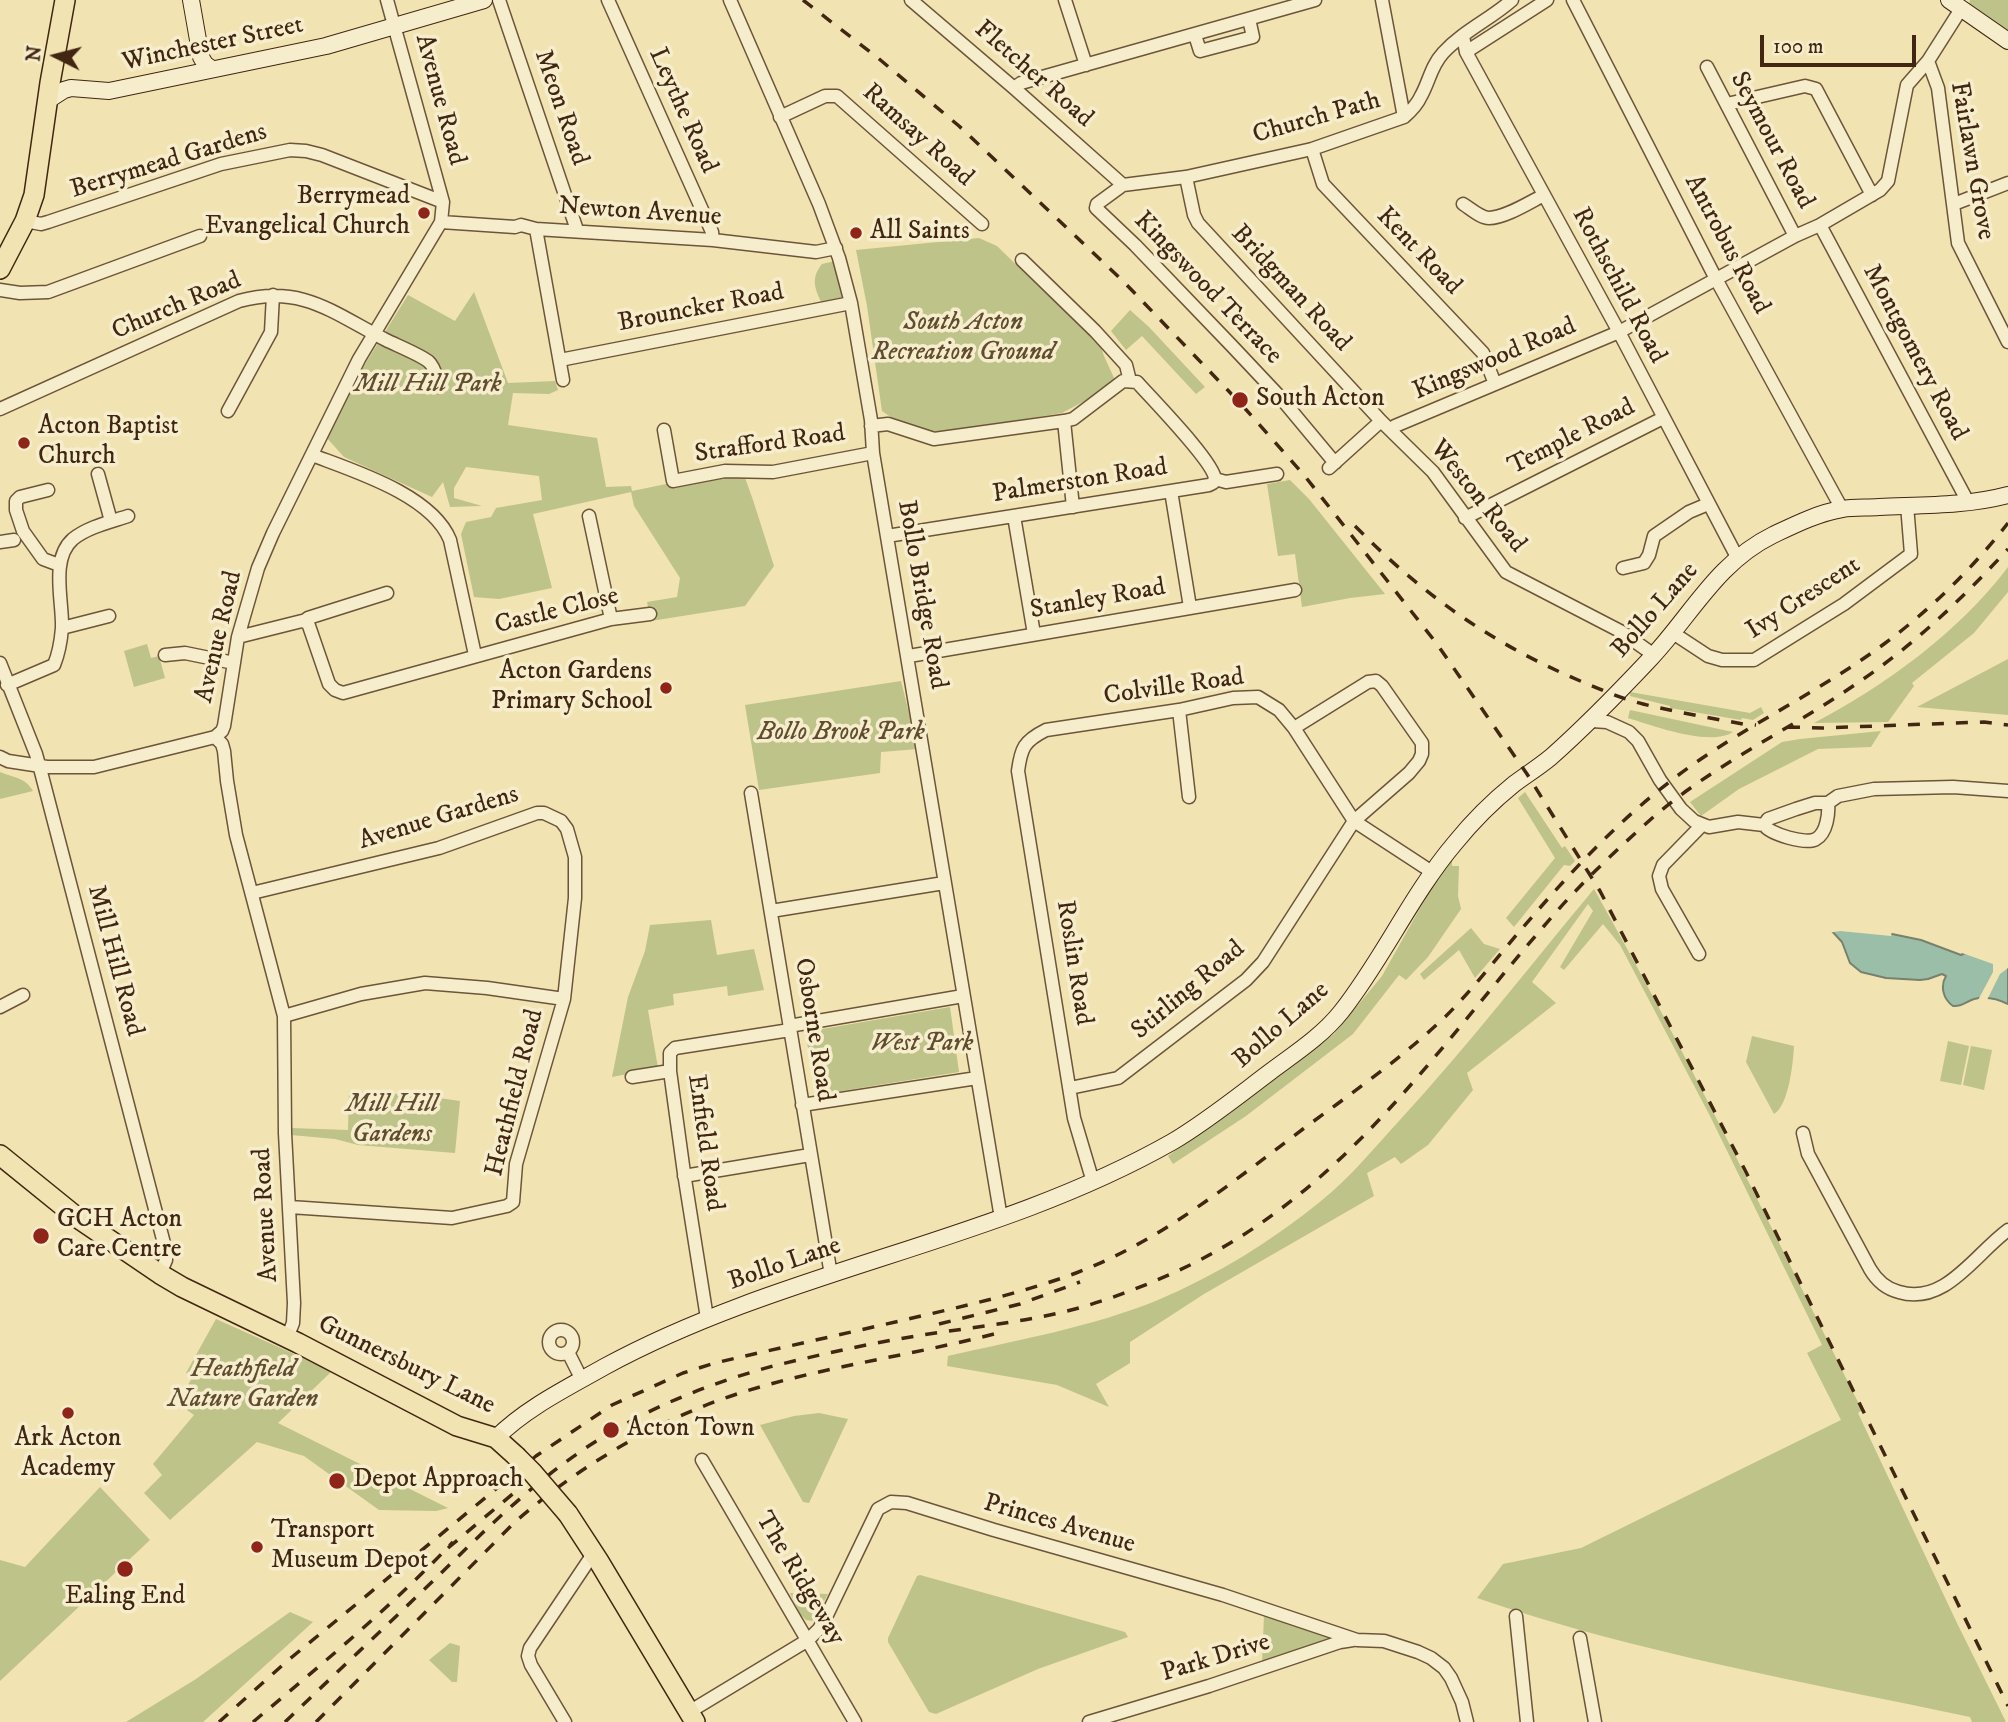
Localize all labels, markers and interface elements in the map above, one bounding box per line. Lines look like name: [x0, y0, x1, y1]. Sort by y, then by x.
street label: Winchester Street: [120, 11, 306, 79]
street label: Fletcher Road: [967, 15, 1099, 135]
north arrow: [21, 21, 91, 91]
scale bar: [1763, 21, 1919, 65]
street label: Avenue Road: [407, 31, 471, 169]
text: 100 m: [1773, 34, 1824, 60]
street label: Leythe Road: [641, 43, 723, 179]
text: N: [22, 45, 47, 63]
street label: Meon Road: [526, 46, 594, 170]
street label: Seymour Road: [1722, 67, 1820, 215]
street label: Ramsay Road: [855, 78, 979, 194]
street label: Fairlawn Grove: [1942, 80, 2000, 242]
street label: Church Path: [1250, 86, 1384, 152]
street label: Berrymead Gardens: [67, 117, 271, 207]
street label: Antrobus Road: [1676, 170, 1776, 320]
place label: Berrymead Evangelical Church: [205, 182, 410, 244]
street label: Newton Avenue: [557, 192, 723, 234]
street label: Kent Road: [1369, 202, 1467, 302]
street label: Rothschild Road: [1564, 203, 1672, 369]
marker: Berrymead Evangelical Church: [416, 205, 432, 221]
street label: Kingswood Terrace: [1126, 206, 1288, 372]
place label: All Saints: [870, 217, 970, 249]
street label: Bridgman Road: [1223, 219, 1357, 359]
marker: All Saints: [848, 225, 864, 241]
street label: Montgomery Road: [1855, 260, 1973, 446]
street label: Church Road: [108, 266, 246, 348]
street label: Brouncker Road: [615, 278, 787, 340]
park label: South Acton Recreation Ground: [872, 308, 1054, 370]
street label: Kingswood Road: [1409, 312, 1581, 408]
park label: Mill Hill Park: [354, 370, 502, 402]
place label: South Acton: [1256, 384, 1385, 416]
marker: South Acton: [1230, 390, 1250, 410]
street label: Temple Road: [1503, 393, 1641, 483]
place label: Acton Baptist Church: [38, 412, 178, 474]
street label: Strafford Road: [693, 419, 847, 471]
street label: Weston Road: [1422, 434, 1532, 560]
marker: Acton Baptist Church: [16, 435, 32, 451]
street label: Palmerston Road: [990, 453, 1170, 511]
street label: Bollo Bridge Road: [889, 498, 953, 692]
street label: Ivy Crescent: [1741, 551, 1867, 647]
street label: Bollo Lane: [1606, 557, 1706, 665]
street label: Avenue Road: [190, 568, 250, 706]
street label: Stanley Road: [1028, 573, 1168, 627]
street label: Castle Close: [492, 582, 622, 642]
place label: Acton Gardens Primary School: [491, 657, 652, 718]
street label: Colville Road: [1102, 663, 1246, 713]
marker: Acton Gardens Primary School: [658, 680, 674, 696]
park label: Bollo Brook Park: [757, 718, 925, 750]
street label: Avenue Gardens: [355, 780, 523, 858]
street label: Mill Hill Road: [79, 882, 149, 1040]
street label: Roslin Road: [1048, 898, 1098, 1028]
street label: Stirling Road: [1126, 935, 1252, 1047]
street label: Osborne Road: [786, 956, 840, 1104]
street label: Bollo Lane: [1228, 976, 1336, 1076]
street label: Heathfield Road: [480, 1006, 552, 1180]
park label: West Park: [871, 1029, 973, 1061]
street label: Enfield Road: [679, 1073, 729, 1213]
park label: Mill Hill Gardens: [346, 1090, 438, 1152]
street label: Avenue Road: [248, 1147, 286, 1283]
place label: GCH Acton Care Centre: [57, 1205, 182, 1266]
marker: GCH Acton Care Centre: [31, 1226, 51, 1246]
street label: Bollo Lane: [725, 1231, 845, 1299]
street label: Gunnersbury Lane: [312, 1310, 500, 1422]
park label: Heathfield Nature Garden: [168, 1355, 318, 1416]
marker: Ark Acton Academy: [60, 1405, 76, 1421]
place label: Acton Town: [627, 1414, 755, 1446]
marker: Acton Town: [601, 1420, 621, 1440]
place label: Ark Acton Academy: [15, 1424, 121, 1486]
place label: Depot Approach: [353, 1465, 523, 1497]
marker: Depot Approach: [327, 1471, 347, 1491]
street label: Princes Avenue: [980, 1488, 1138, 1562]
street label: The Ridgeway: [747, 1507, 851, 1651]
place label: Transport Museum Depot: [271, 1516, 428, 1578]
marker: Transport Museum Depot: [249, 1539, 265, 1555]
marker: Ealing End: [115, 1559, 135, 1579]
place label: Ealing End: [65, 1582, 185, 1614]
street label: Park Drive: [1158, 1628, 1274, 1690]

